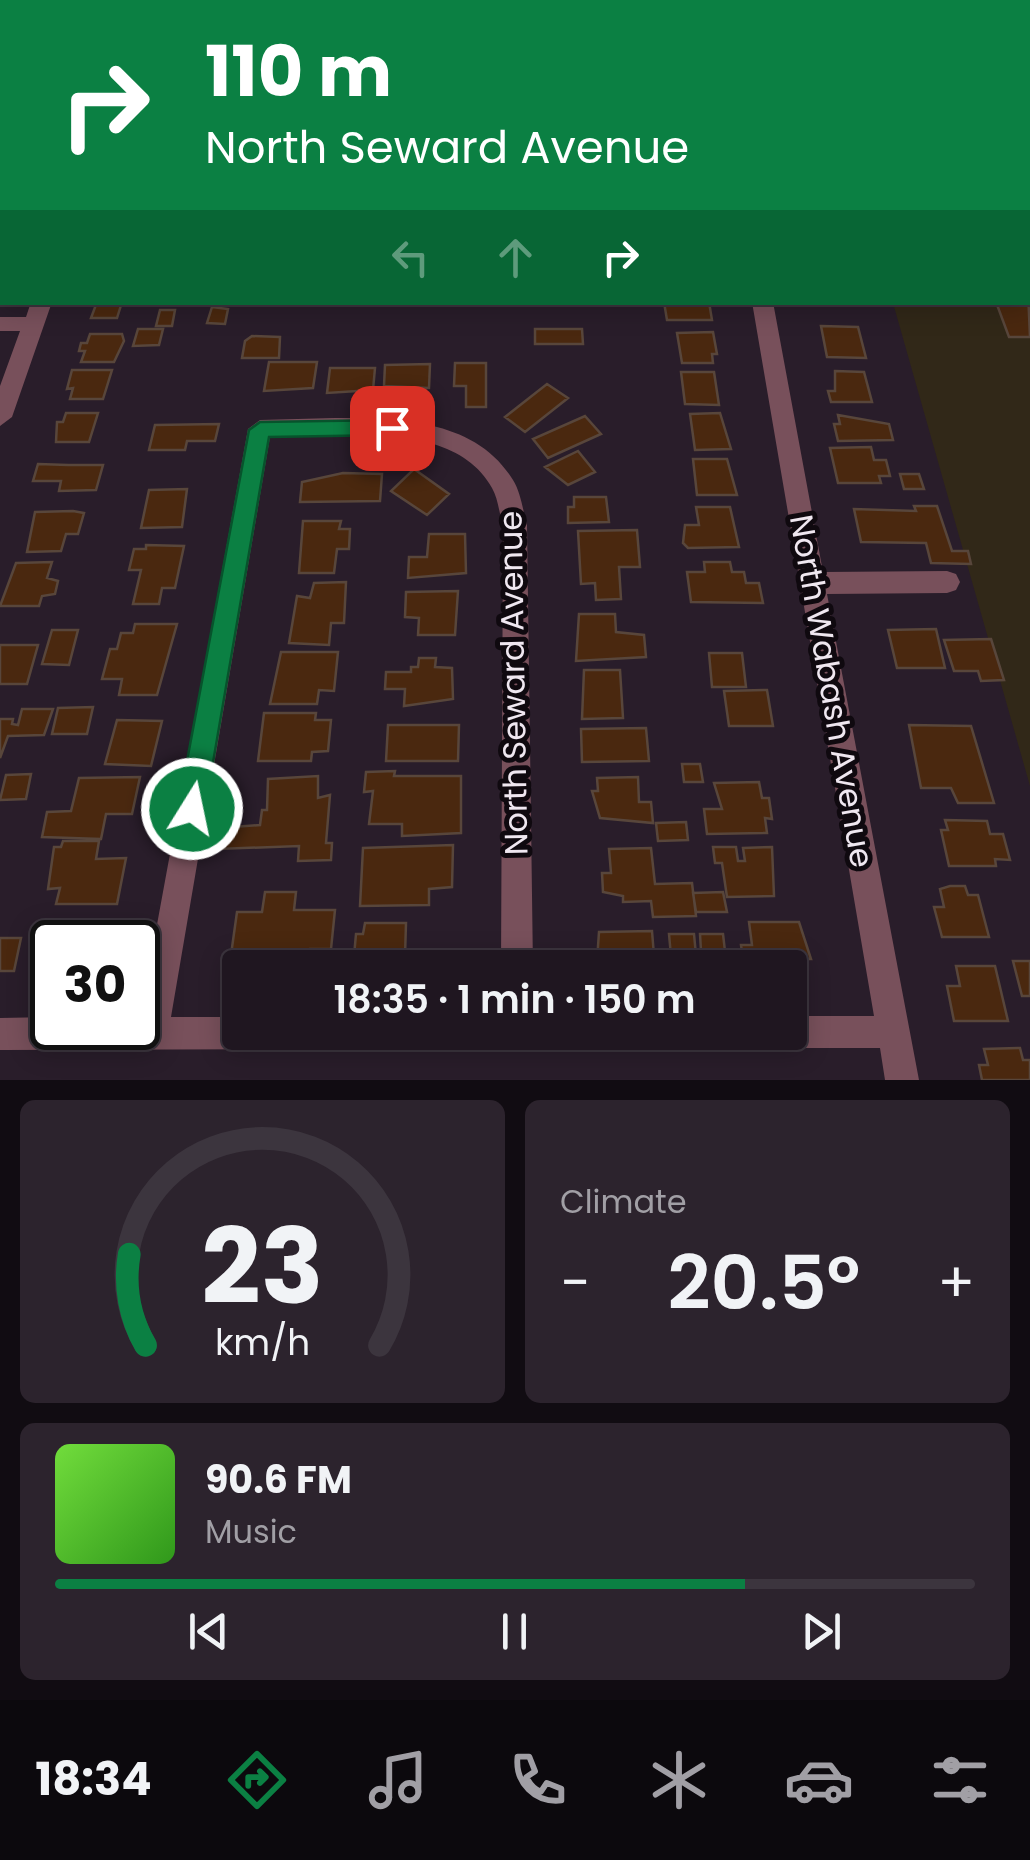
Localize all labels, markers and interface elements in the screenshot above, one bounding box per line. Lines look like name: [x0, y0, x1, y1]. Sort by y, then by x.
text: 110 m: [205, 22, 392, 121]
icon: right: [40, 40, 170, 170]
text: North Seward Avenue: [205, 116, 689, 179]
icon: left: [383, 230, 438, 285]
icon: ahead: [488, 230, 543, 285]
icon: right: [593, 230, 648, 285]
pin: [350, 386, 435, 471]
icon: arrive: [365, 401, 420, 456]
street label: North Seward Avenue: [487, 510, 539, 856]
street label: North Wabash Avenue: [779, 511, 885, 871]
position arrow: [140, 757, 244, 861]
speed limit sign: 30: [30, 920, 160, 1050]
text: 18:35 · 1 min · 150 m: [333, 973, 696, 1026]
text: Climate: [560, 1179, 687, 1224]
text: 23: [201, 1194, 324, 1339]
text: 20.5°: [668, 1230, 860, 1335]
text: −: [560, 1244, 590, 1321]
text: +: [937, 1244, 975, 1321]
text: km/h: [215, 1317, 310, 1368]
text: 90.6 FM: [205, 1453, 352, 1506]
text: Music: [205, 1509, 297, 1554]
icon: previous: [181, 1604, 236, 1659]
icon: pause: [487, 1604, 542, 1659]
icon: next: [794, 1604, 849, 1659]
icon: directions: [222, 1745, 292, 1815]
icon: music: [363, 1745, 433, 1815]
icon: phone: [503, 1745, 573, 1815]
icon: climate: [644, 1745, 714, 1815]
icon: car: [784, 1745, 854, 1815]
icon: filters: [925, 1745, 995, 1815]
text: 18:34: [35, 1748, 152, 1811]

